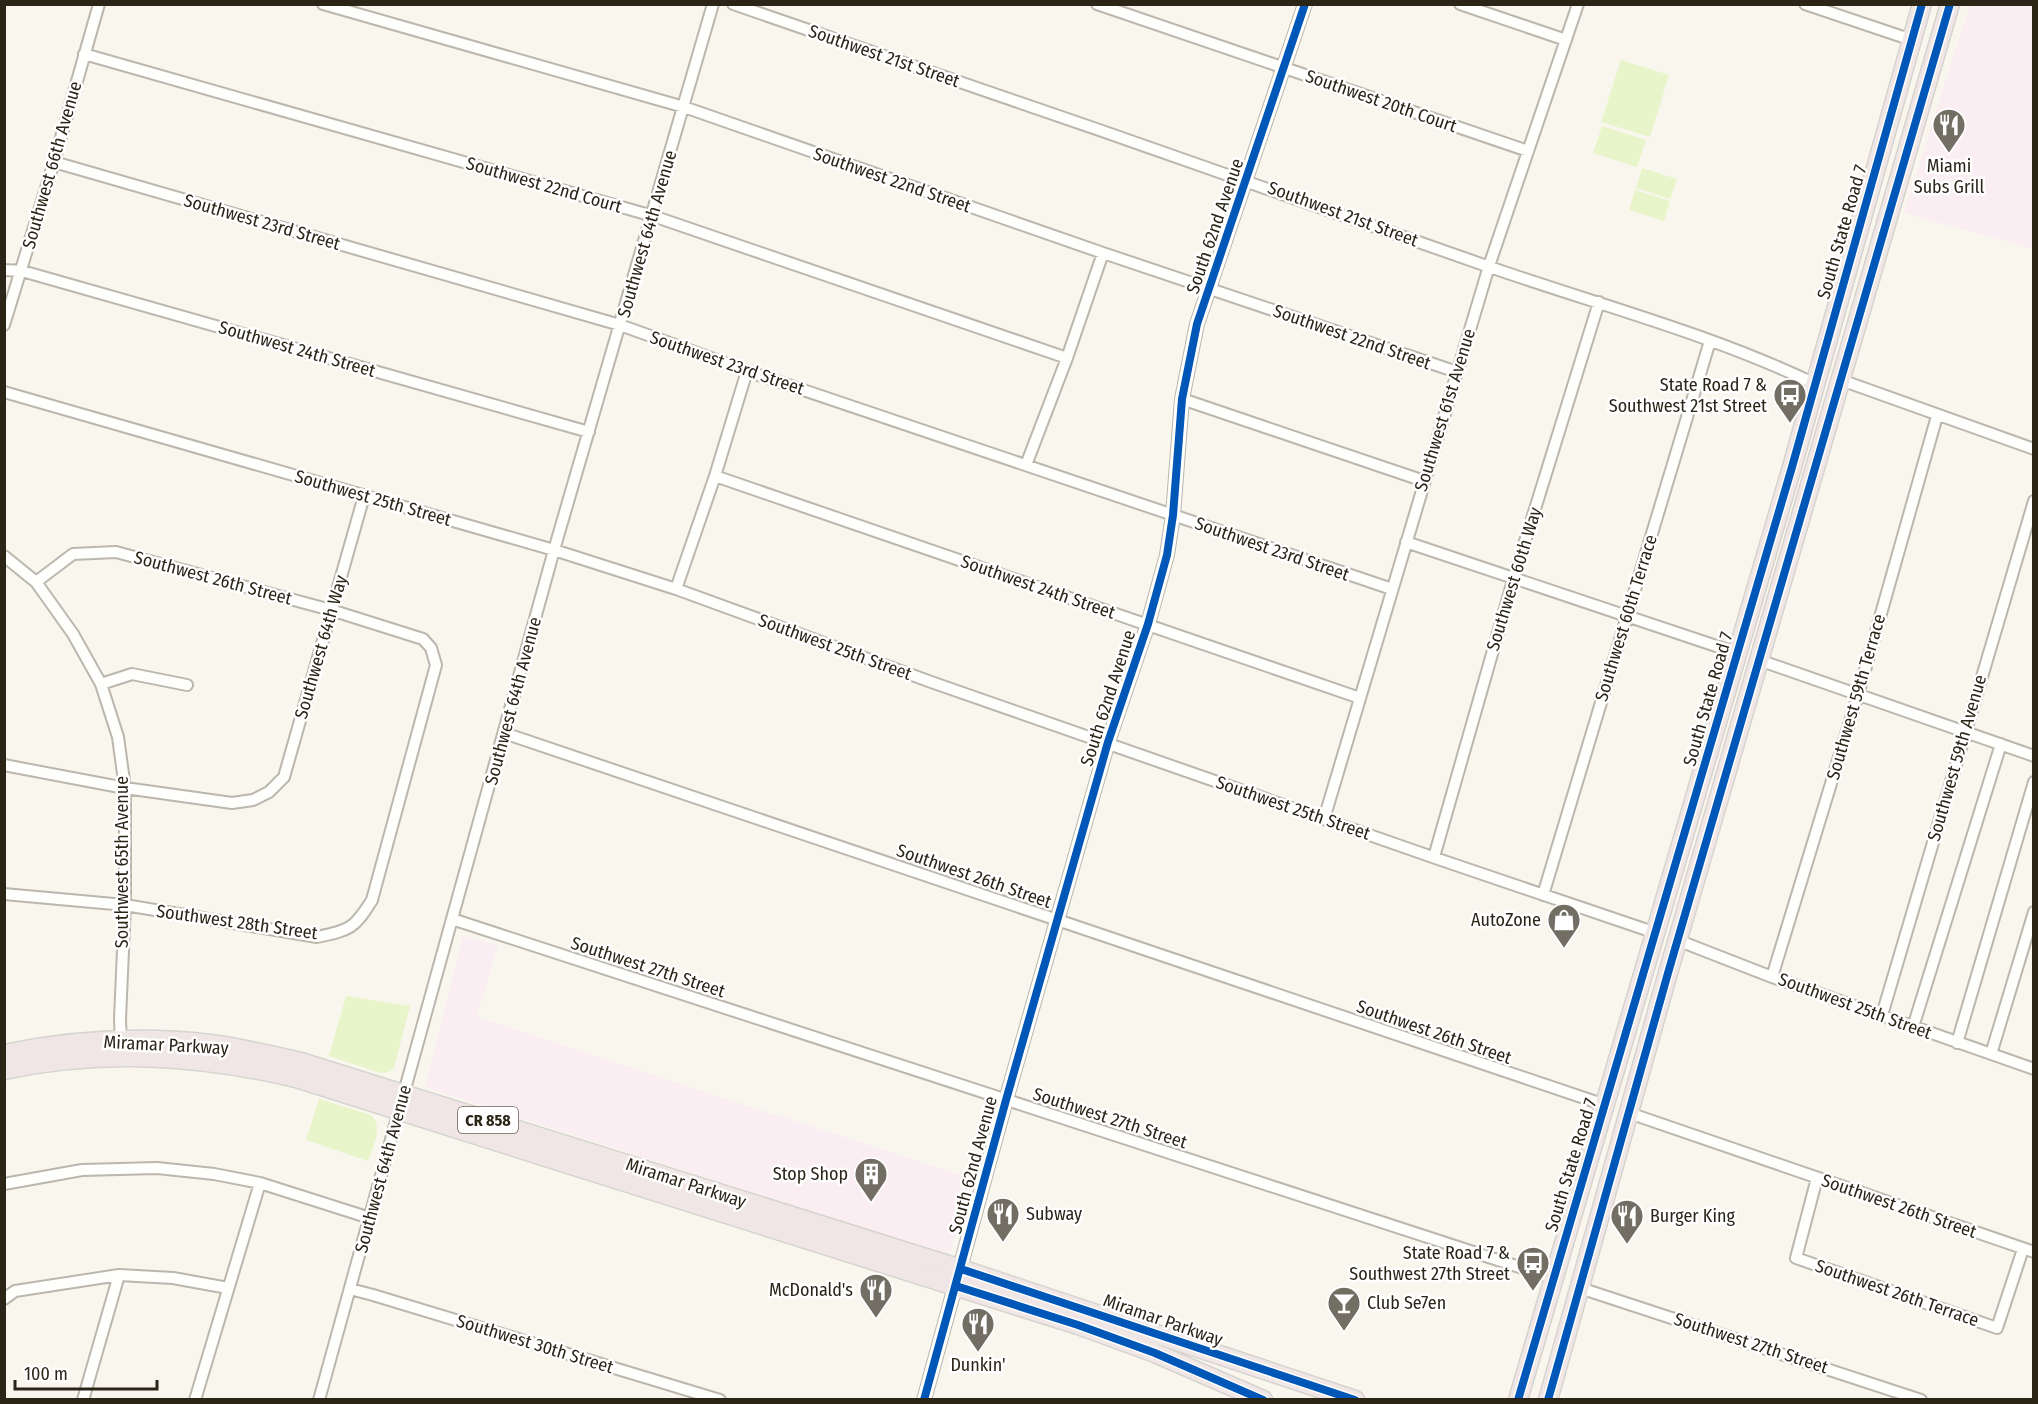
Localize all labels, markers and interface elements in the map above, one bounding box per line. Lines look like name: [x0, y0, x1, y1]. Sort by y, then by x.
street label: Southwest 21st Street: [806, 20, 963, 92]
street label: Southwest 20th Court: [1303, 65, 1460, 137]
street label: Southwest 66th Avenue: [18, 79, 86, 251]
restaurant icon: Miami Subs Grill: [1931, 107, 1967, 154]
street label: Southwest 22nd Street: [810, 143, 974, 217]
street label: Southwest 64th Avenue: [613, 148, 681, 320]
street label: Southwest 22nd Court: [464, 152, 624, 218]
street label: South 62nd Avenue: [1182, 155, 1248, 297]
place label: Miami Subs Grill: [1914, 155, 1984, 198]
street label: South State Road 7: [1812, 162, 1872, 302]
street label: Southwest 21st Street: [1265, 177, 1421, 251]
street label: Southwest 23rd Street: [181, 189, 343, 255]
street label: Southwest 22nd Street: [1270, 300, 1434, 374]
street label: Southwest 24th Street: [216, 316, 378, 382]
street label: Southwest 23rd Street: [647, 326, 807, 400]
street label: Southwest 61st Avenue: [1410, 326, 1480, 494]
place label: State Road 7 & Southwest 21st Street: [1609, 374, 1767, 417]
bus stop icon: State Road 7 & Southwest 21st Street: [1772, 377, 1808, 424]
street label: Southwest 25th Street: [292, 465, 454, 531]
street label: Southwest 60th Way: [1482, 504, 1546, 654]
street label: Southwest 23rd Street: [1192, 512, 1352, 586]
street label: Southwest 60th Terrace: [1590, 532, 1662, 704]
street label: Southwest 26th Street: [132, 546, 294, 610]
street label: Southwest 24th Street: [958, 550, 1118, 624]
street label: Southwest 64th Way: [290, 573, 352, 721]
street label: Southwest 25th Street: [755, 609, 915, 685]
street label: Southwest 59th Terrace: [1822, 612, 1890, 782]
street label: Southwest 64th Avenue: [480, 614, 546, 787]
street label: South 62nd Avenue: [1076, 627, 1140, 769]
street label: South State Road 7: [1678, 629, 1738, 769]
street label: Southwest 59th Avenue: [1923, 672, 1991, 844]
street label: Southwest 25th Street: [1213, 771, 1373, 845]
street label: Southwest 65th Avenue: [111, 776, 133, 948]
street label: Southwest 26th Street: [894, 839, 1054, 913]
street label: Southwest 28th Street: [155, 900, 319, 944]
shop icon: AutoZone: [1546, 902, 1582, 949]
place label: AutoZone: [1471, 909, 1541, 931]
street label: Southwest 27th Street: [568, 932, 728, 1002]
street label: Southwest 25th Street: [1775, 968, 1935, 1044]
street label: Southwest 26th Street: [1354, 995, 1514, 1069]
street label: Miramar Parkway: [103, 1031, 229, 1059]
street label: Southwest 64th Avenue: [350, 1082, 416, 1255]
street label: Southwest 27th Street: [1030, 1083, 1190, 1153]
street label: South 62nd Avenue: [944, 1094, 1002, 1236]
street label: South State Road 7: [1540, 1096, 1602, 1234]
road number: CR 858: [458, 1107, 518, 1133]
street label: Miramar Parkway: [623, 1153, 749, 1213]
building icon: Stop Shop: [853, 1156, 889, 1203]
place label: Stop Shop: [773, 1163, 848, 1185]
street label: Southwest 26th Street: [1819, 1169, 1979, 1243]
restaurant icon: Subway: [985, 1196, 1021, 1243]
restaurant icon: Burger King: [1609, 1198, 1645, 1245]
place label: Subway: [1026, 1203, 1082, 1225]
place label: Burger King: [1650, 1205, 1735, 1227]
place label: State Road 7 & Southwest 27th Street: [1349, 1242, 1510, 1285]
bus stop icon: State Road 7 & Southwest 27th Street: [1515, 1245, 1551, 1292]
street label: Southwest 26th Terrace: [1812, 1255, 1982, 1331]
restaurant icon: McDonald's: [858, 1272, 894, 1319]
place label: McDonald's: [769, 1279, 853, 1301]
bar icon: Club Se7en: [1326, 1285, 1362, 1332]
street label: Miramar Parkway: [1100, 1289, 1226, 1351]
place label: Club Se7en: [1367, 1292, 1446, 1314]
restaurant icon: Dunkin': [960, 1306, 996, 1353]
street label: Southwest 27th Street: [1671, 1308, 1831, 1378]
street label: Southwest 30th Street: [454, 1310, 616, 1378]
scale bar: [15, 1353, 158, 1391]
place label: Dunkin': [950, 1354, 1006, 1376]
text: 100 m: [24, 1363, 68, 1385]

